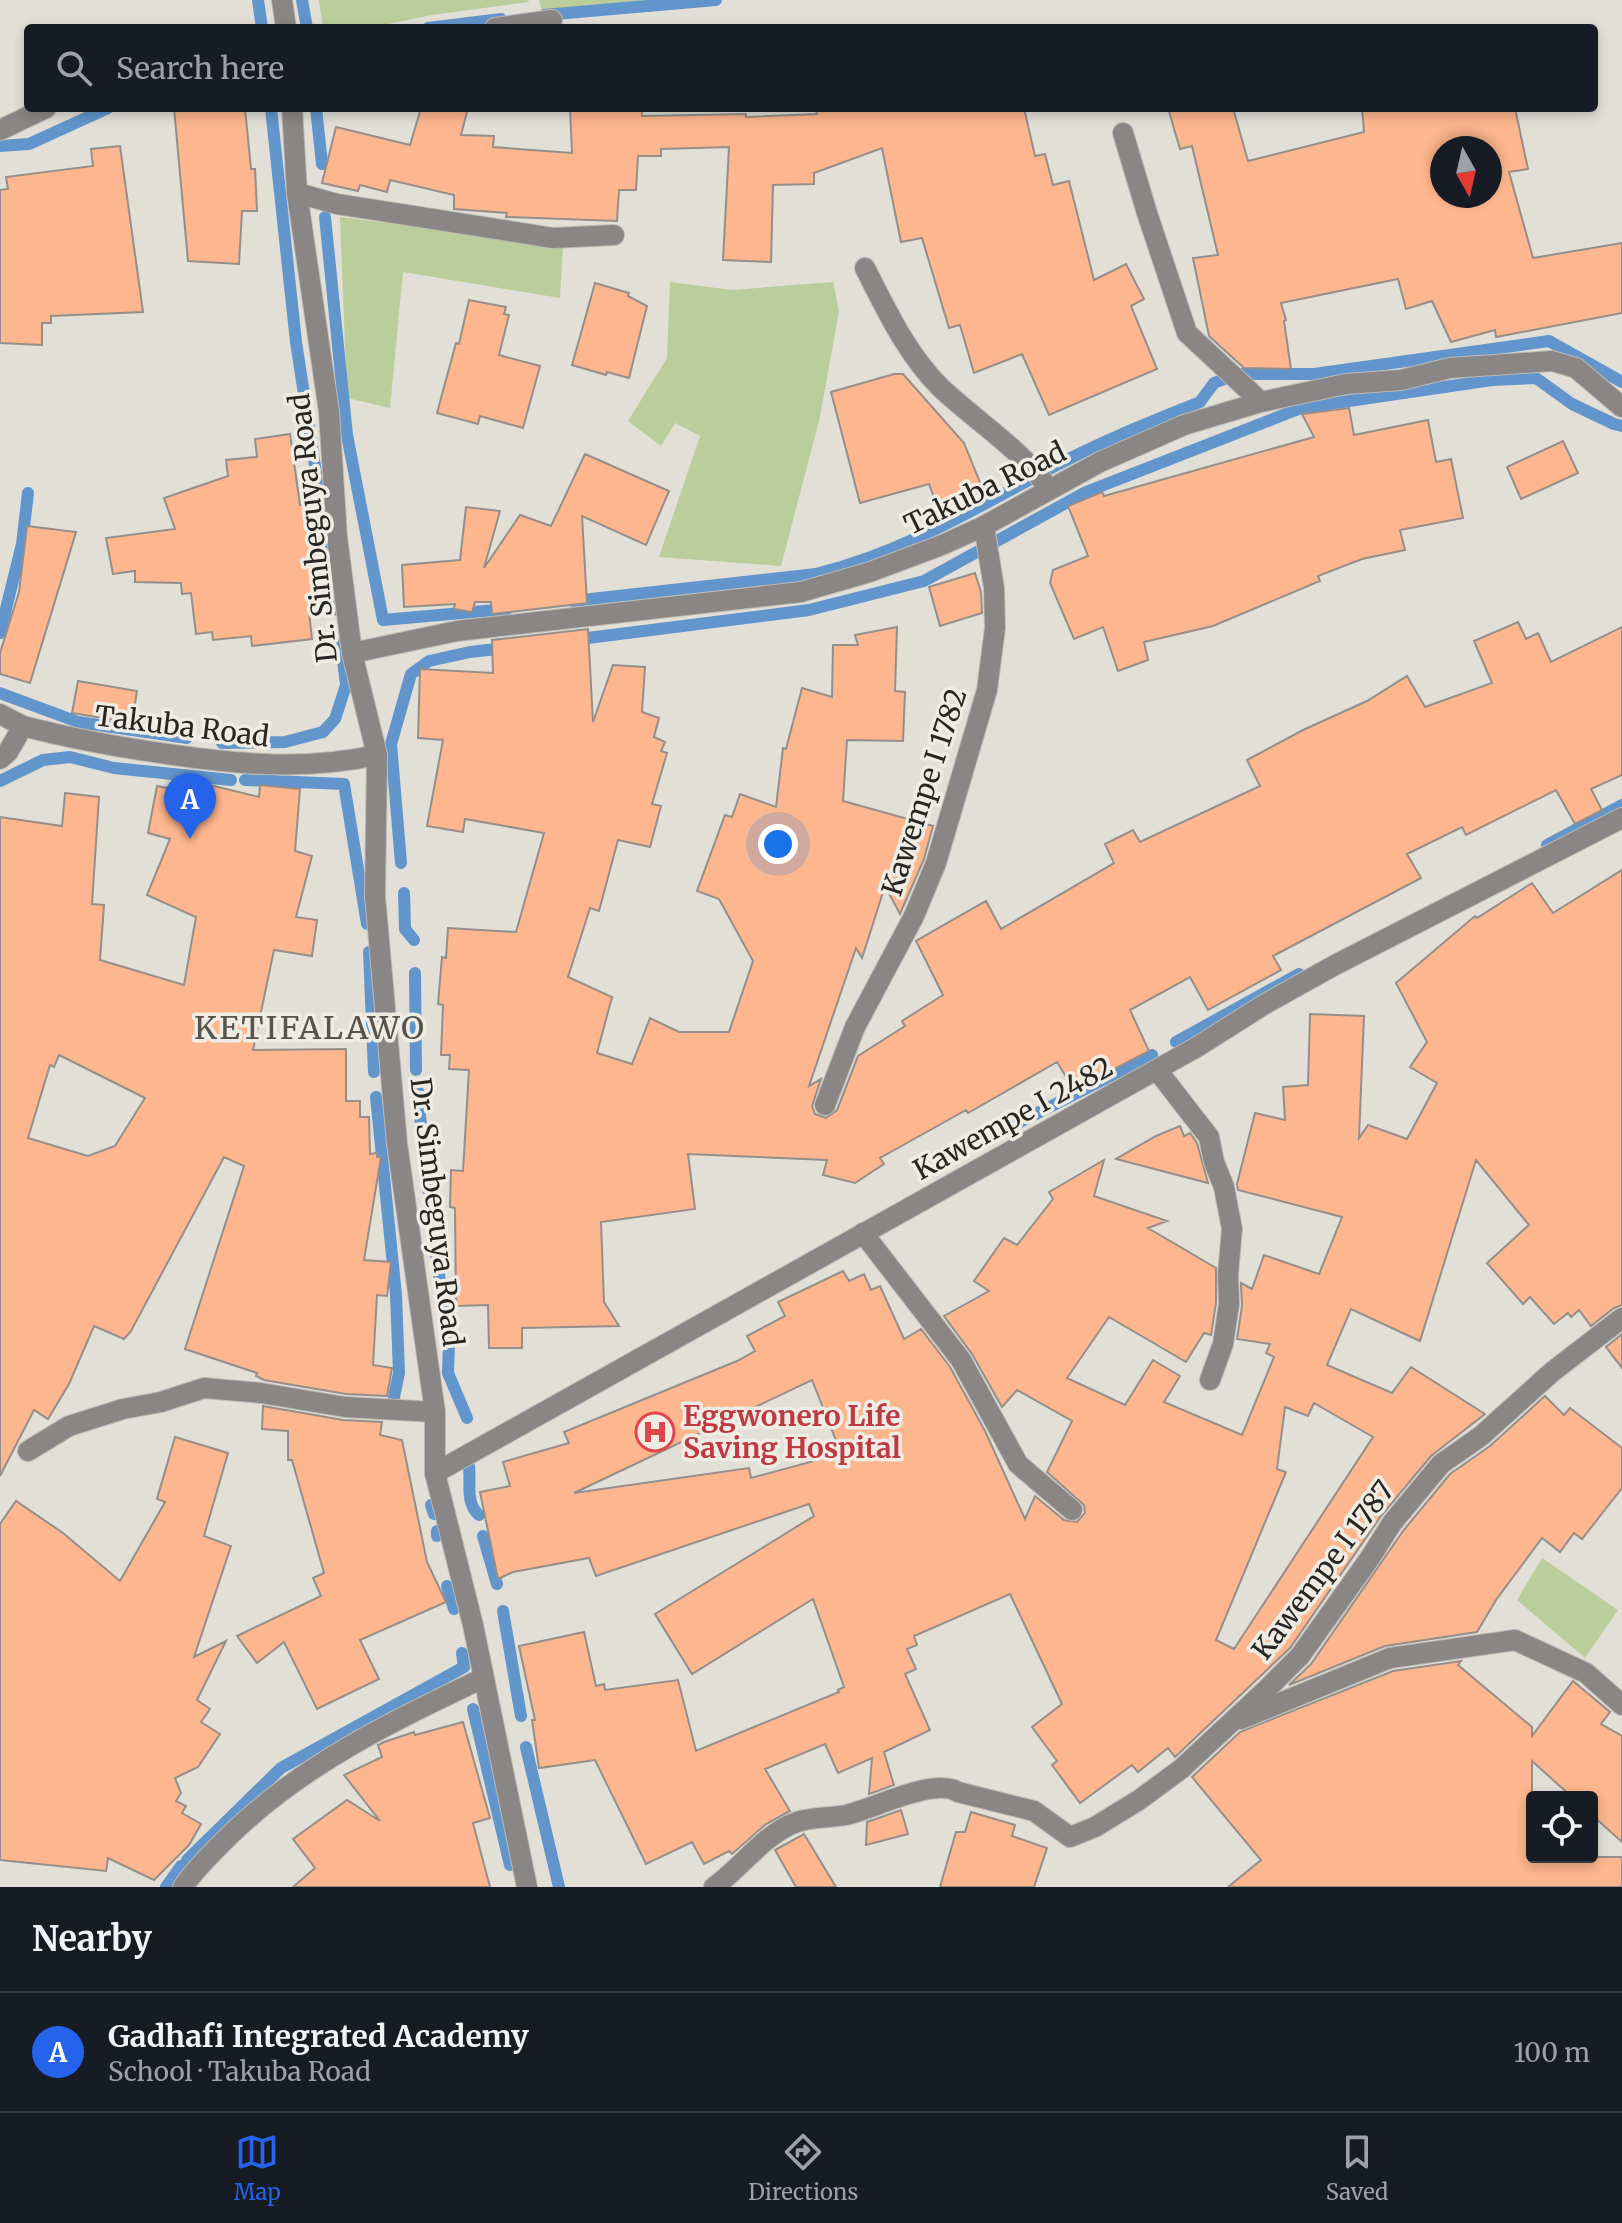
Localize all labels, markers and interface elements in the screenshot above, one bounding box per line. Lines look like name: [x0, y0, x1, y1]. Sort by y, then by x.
search box: [24, 24, 1598, 112]
icon: search: [52, 46, 96, 90]
text: Search here: [116, 49, 284, 87]
north arrow: [1430, 136, 1502, 208]
street label: Dr. Simbeguya Road: [281, 391, 345, 664]
street label: Takuba Road: [898, 433, 1072, 543]
street label: Kawempe I 1782: [874, 684, 974, 900]
street label: Takuba Road: [93, 697, 271, 755]
pin: A: [164, 773, 216, 839]
your location: [758, 824, 798, 864]
district label: KETIFALAWO: [194, 1008, 426, 1048]
street label: Kawempe I 2482: [907, 1048, 1119, 1188]
street label: Dr. Simbeguya Road: [403, 1075, 471, 1349]
place label: Eggwonero Life Saving Hospital: [683, 1398, 901, 1466]
hospital icon: Eggwonero Life Saving Hospital: [634, 1411, 676, 1453]
street label: Kawempe I 1787: [1244, 1473, 1402, 1667]
map controls: [1526, 1791, 1598, 1863]
button: locate: [1526, 1791, 1598, 1863]
text: Nearby: [32, 1918, 152, 1960]
text: Gadhafi Integrated Academy: [108, 2017, 529, 2055]
text: A: [49, 2036, 67, 2069]
text: 100 m: [1514, 2036, 1590, 2069]
text: School · Takuba Road: [108, 2055, 371, 2088]
tab: Map: [234, 2130, 281, 2206]
tab: Directions: [748, 2130, 858, 2206]
tab: Saved: [1326, 2130, 1388, 2206]

